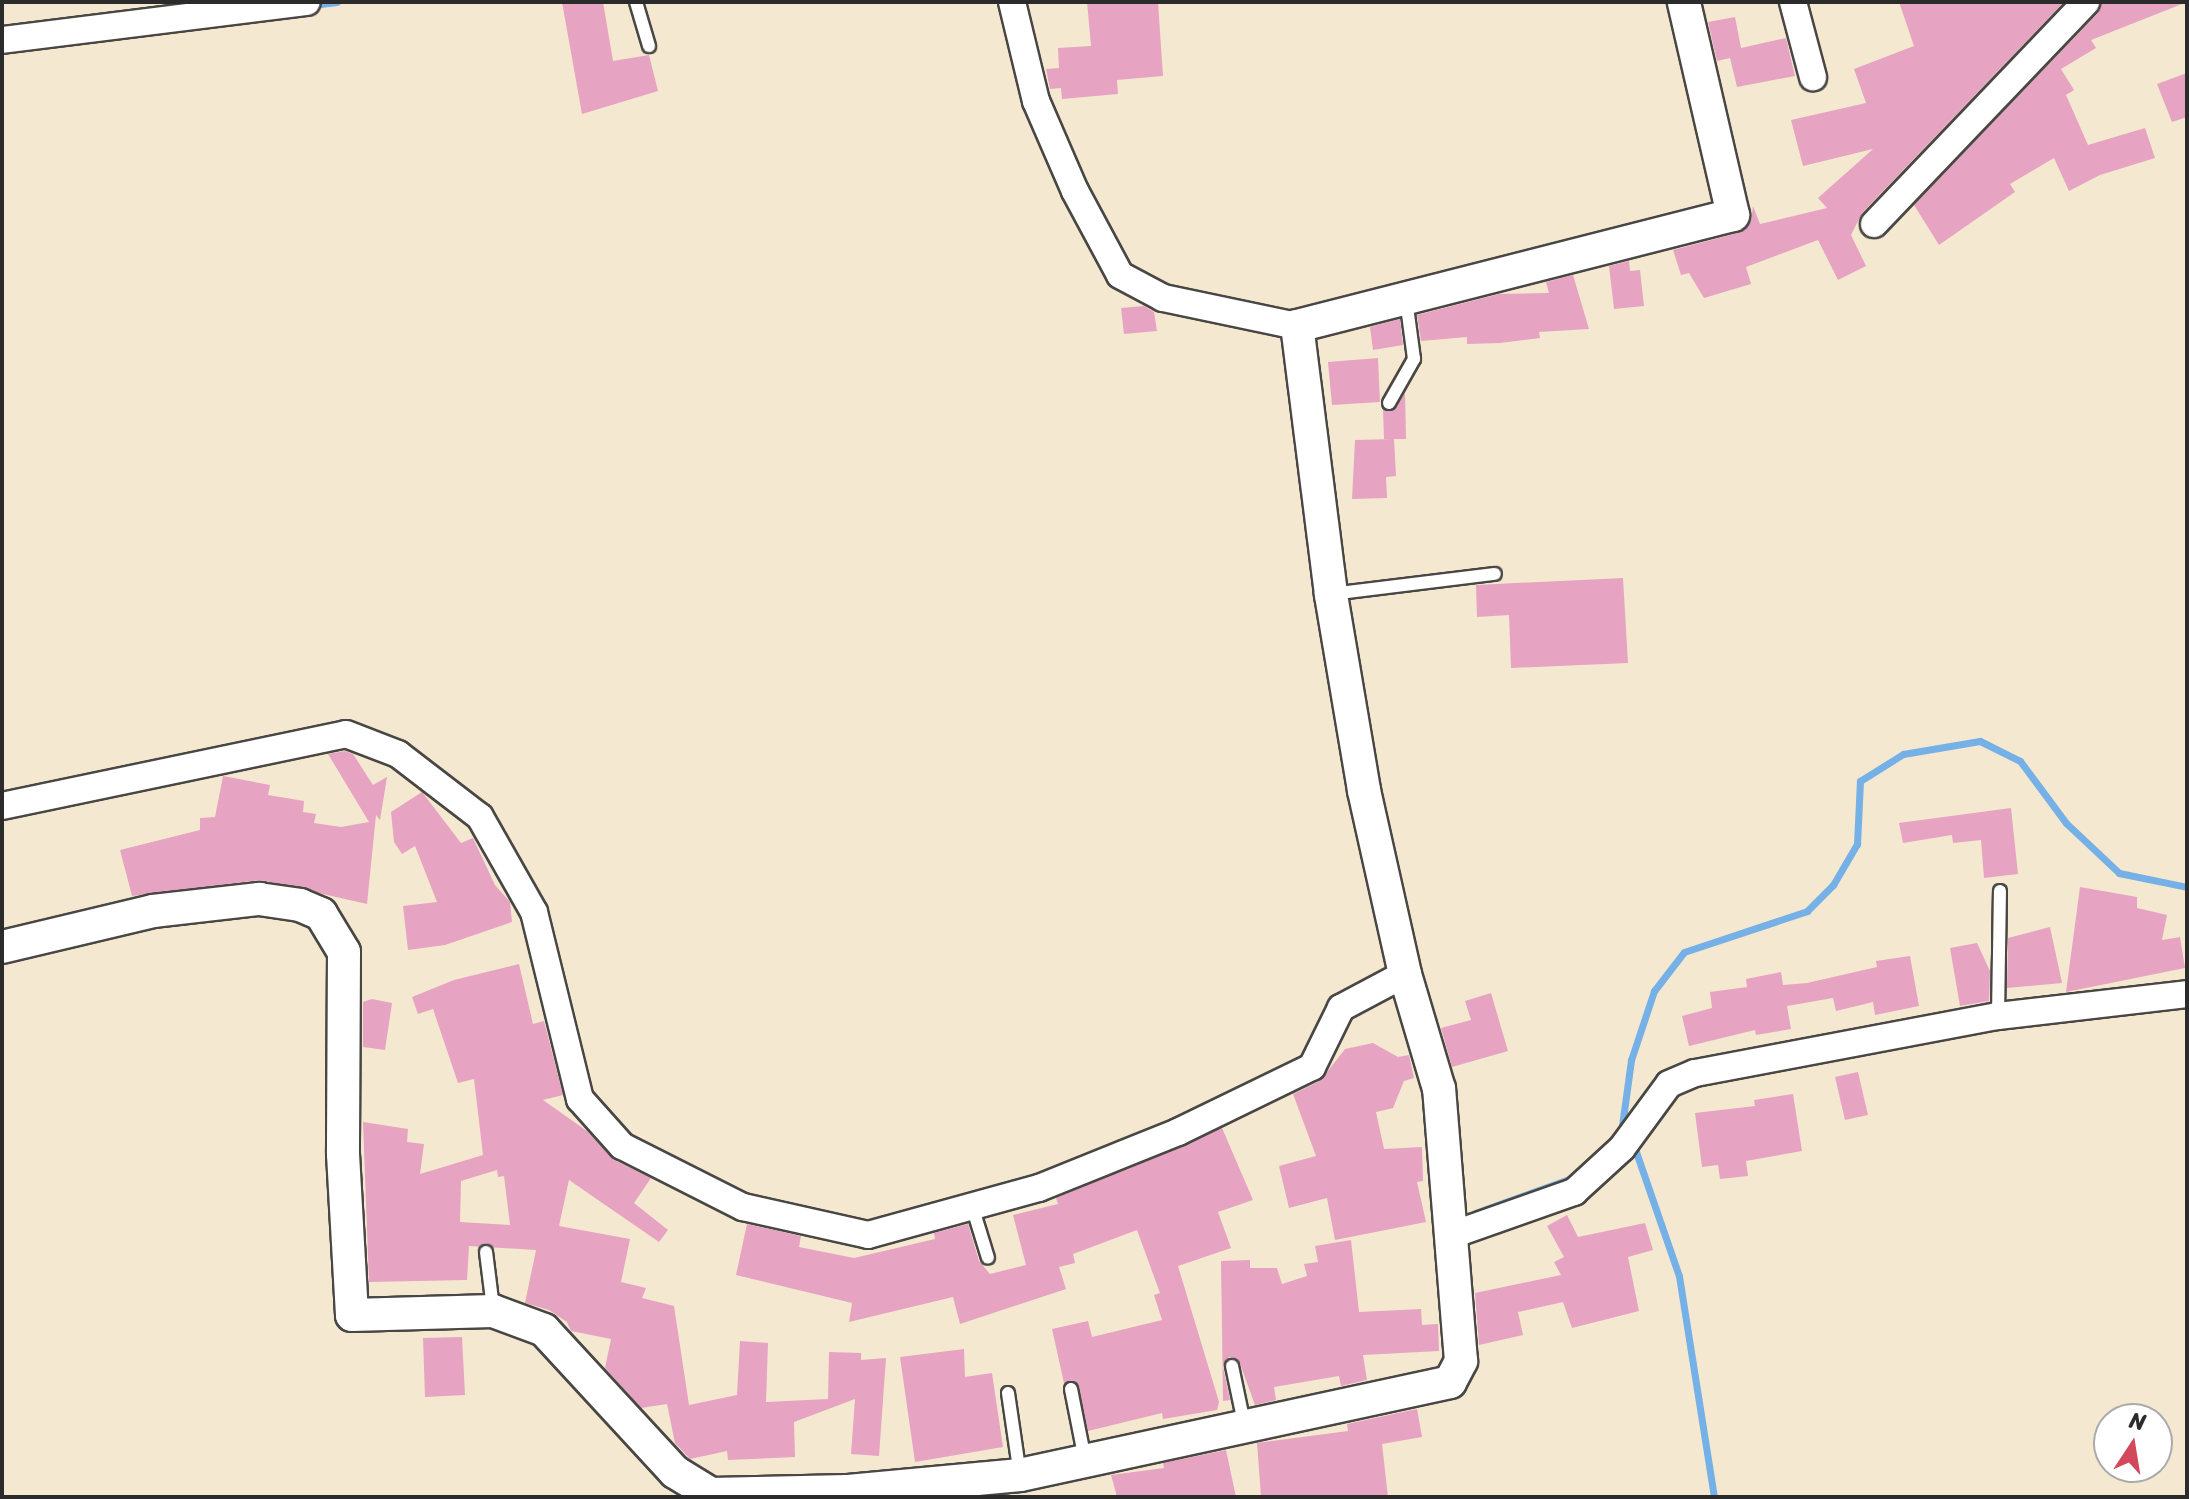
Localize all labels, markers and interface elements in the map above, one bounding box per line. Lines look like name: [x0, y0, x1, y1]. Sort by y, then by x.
text: N: [2126, 1400, 2149, 1442]
north arrow: [2093, 1403, 2173, 1483]

